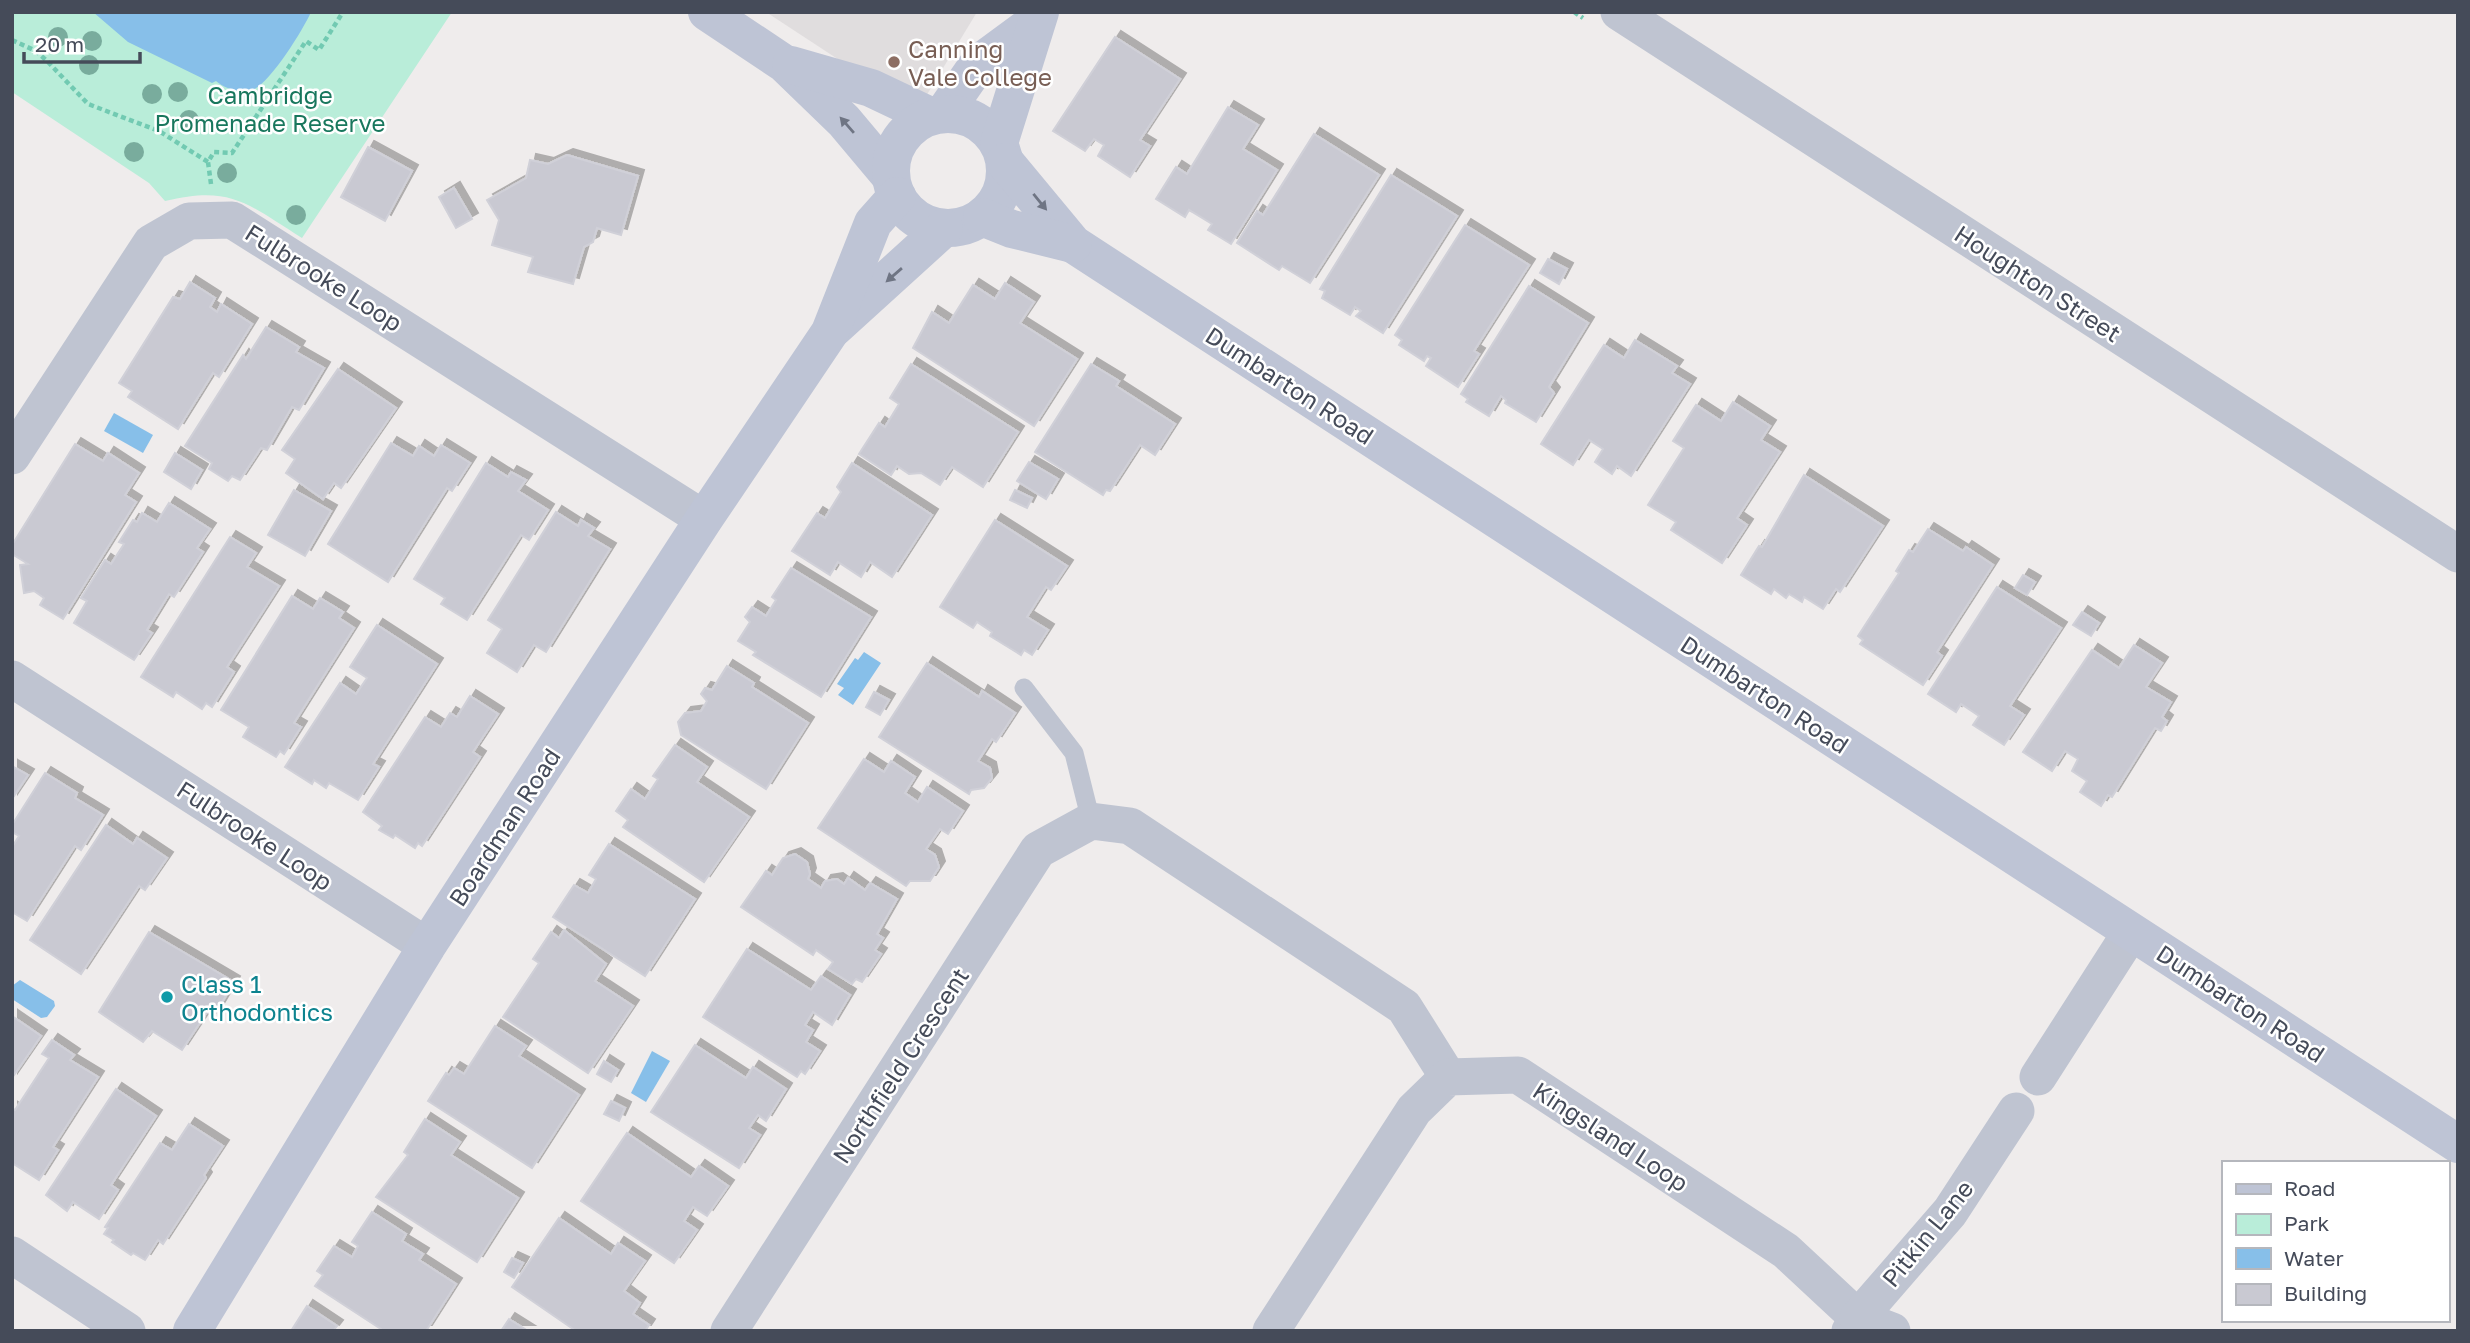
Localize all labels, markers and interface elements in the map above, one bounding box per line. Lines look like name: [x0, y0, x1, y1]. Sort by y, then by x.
scale bar: [24, 21, 140, 65]
text: 20 m: [35, 31, 84, 57]
place label: Canning Vale College: [908, 34, 1052, 91]
marker: Canning Vale College: [886, 54, 902, 70]
park label: Cambridge Promenade Reserve: [155, 80, 386, 137]
one-way arrow: [839, 116, 855, 134]
one-way arrow: [1032, 194, 1047, 211]
street label: Fulbrooke Loop: [240, 217, 408, 337]
street label: Houghton Street: [1949, 218, 2127, 348]
one-way arrow: [886, 267, 903, 282]
street label: Dumbarton Road: [1201, 320, 1379, 450]
street label: Dumbarton Road: [1676, 629, 1854, 759]
street label: Boardman Road: [442, 743, 566, 911]
street label: Fulbrooke Loop: [172, 774, 338, 896]
street label: Dumbarton Road: [2152, 938, 2330, 1068]
street label: Northfield Crescent: [826, 962, 974, 1168]
place label: Class 1 Orthodontics: [181, 969, 333, 1026]
marker: Class 1 Orthodontics: [159, 989, 175, 1005]
street label: Kingsland Loop: [1528, 1075, 1694, 1197]
legend: [2222, 1161, 2449, 1322]
street label: Pitkin Lane: [1875, 1174, 1979, 1292]
text: Road: [2284, 1175, 2335, 1201]
text: Park: [2284, 1210, 2330, 1236]
text: Water: [2284, 1245, 2344, 1271]
text: Building: [2284, 1280, 2367, 1306]

